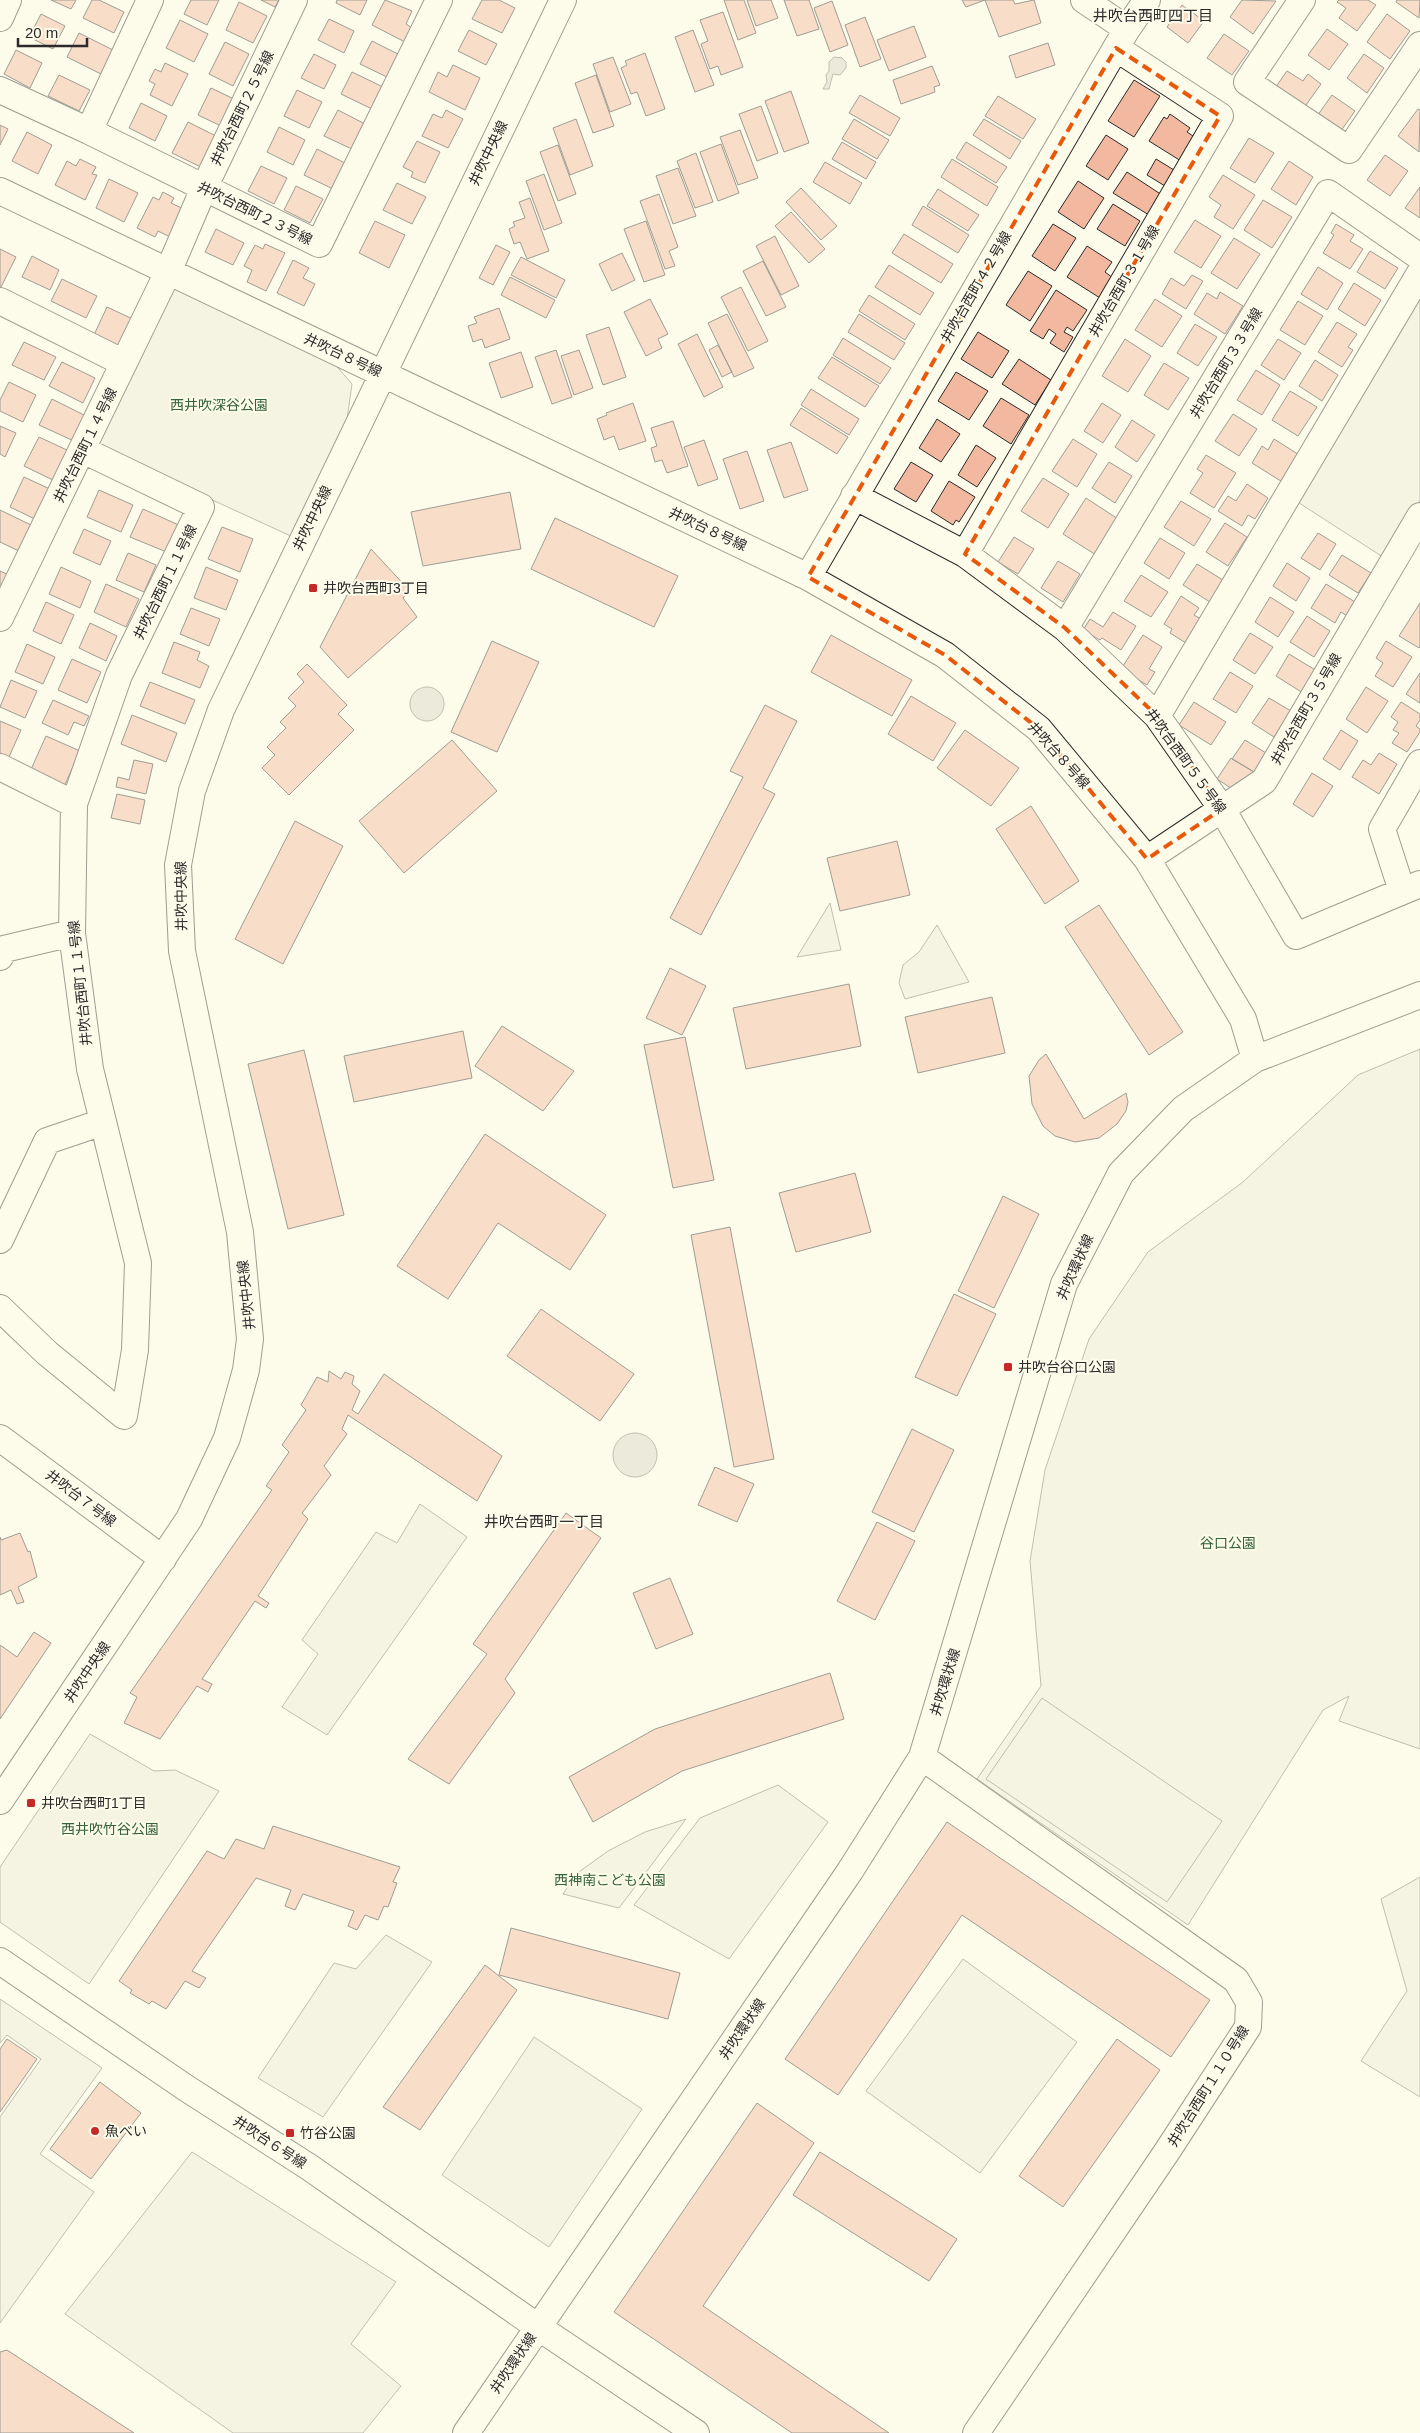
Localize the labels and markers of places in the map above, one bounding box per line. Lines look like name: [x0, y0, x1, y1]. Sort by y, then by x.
place label: 井吹台西町3丁目: [323, 580, 429, 596]
marker: 井吹台西町3丁目: [307, 582, 319, 594]
place label: 井吹台谷口公園: [1018, 1359, 1116, 1375]
marker: 井吹台谷口公園: [1002, 1361, 1014, 1373]
place label: 井吹台西町1丁目: [41, 1795, 147, 1811]
marker: 井吹台西町1丁目: [25, 1797, 37, 1809]
place label: 魚べい: [105, 2123, 147, 2139]
marker: 魚べい: [89, 2125, 101, 2137]
place label: 竹谷公園: [300, 2125, 356, 2141]
marker: 竹谷公園: [284, 2127, 296, 2139]

